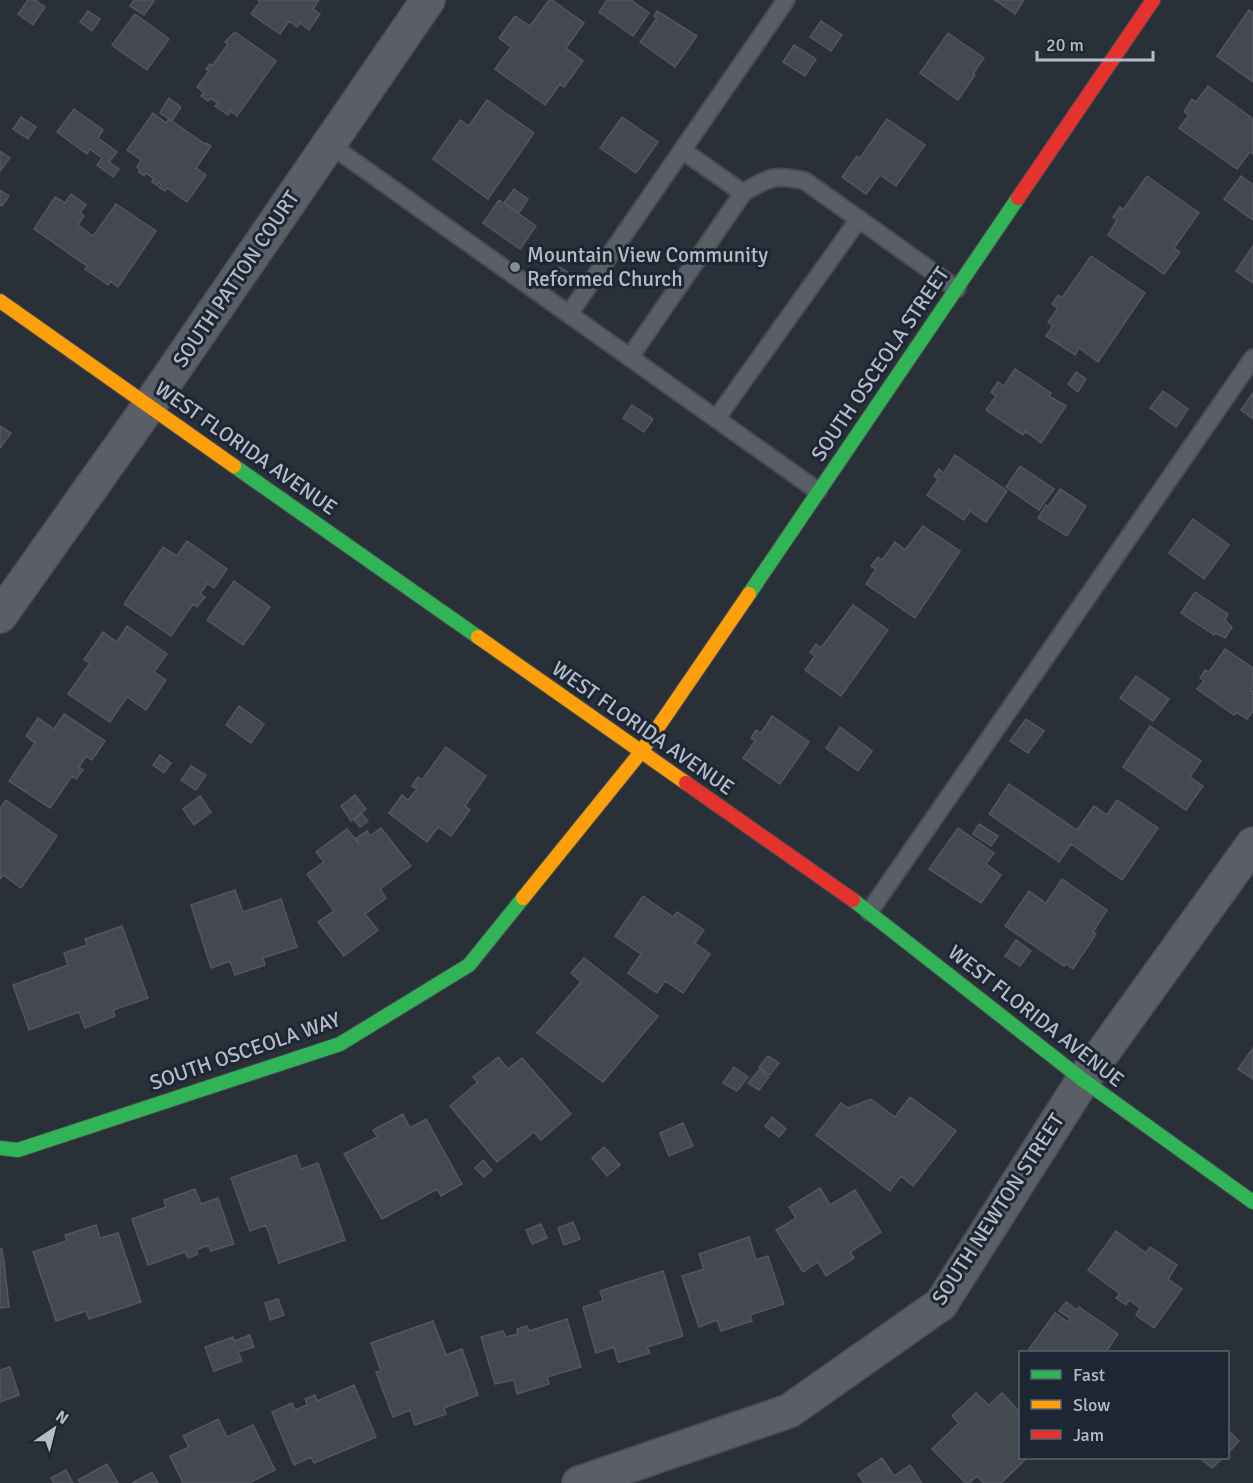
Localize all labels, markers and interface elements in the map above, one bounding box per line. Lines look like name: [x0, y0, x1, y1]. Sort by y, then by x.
scale bar: [1037, 24, 1152, 62]
text: 20 m: [1046, 34, 1084, 56]
street label: SOUTH PATTON COURT: [167, 185, 305, 372]
place label: Mountain View Community Reformed Church: [527, 242, 768, 292]
marker: Mountain View Community Reformed Church: [508, 260, 522, 274]
street label: SOUTH OSCEOLA STREET: [805, 261, 955, 466]
street label: WEST FLORIDA AVENUE: [150, 375, 342, 521]
street label: WEST FLORIDA AVENUE: [547, 655, 739, 801]
street label: WEST FLORIDA AVENUE: [943, 939, 1129, 1093]
street label: SOUTH OSCEOLA WAY: [146, 1006, 344, 1096]
street label: SOUTH NEWTON STREET: [926, 1108, 1070, 1310]
legend: [1019, 1351, 1229, 1459]
text: Fast: [1073, 1364, 1105, 1386]
text: Slow: [1073, 1394, 1110, 1416]
north arrow: [24, 1399, 84, 1459]
text: N: [52, 1406, 72, 1429]
text: Jam: [1073, 1424, 1104, 1446]

